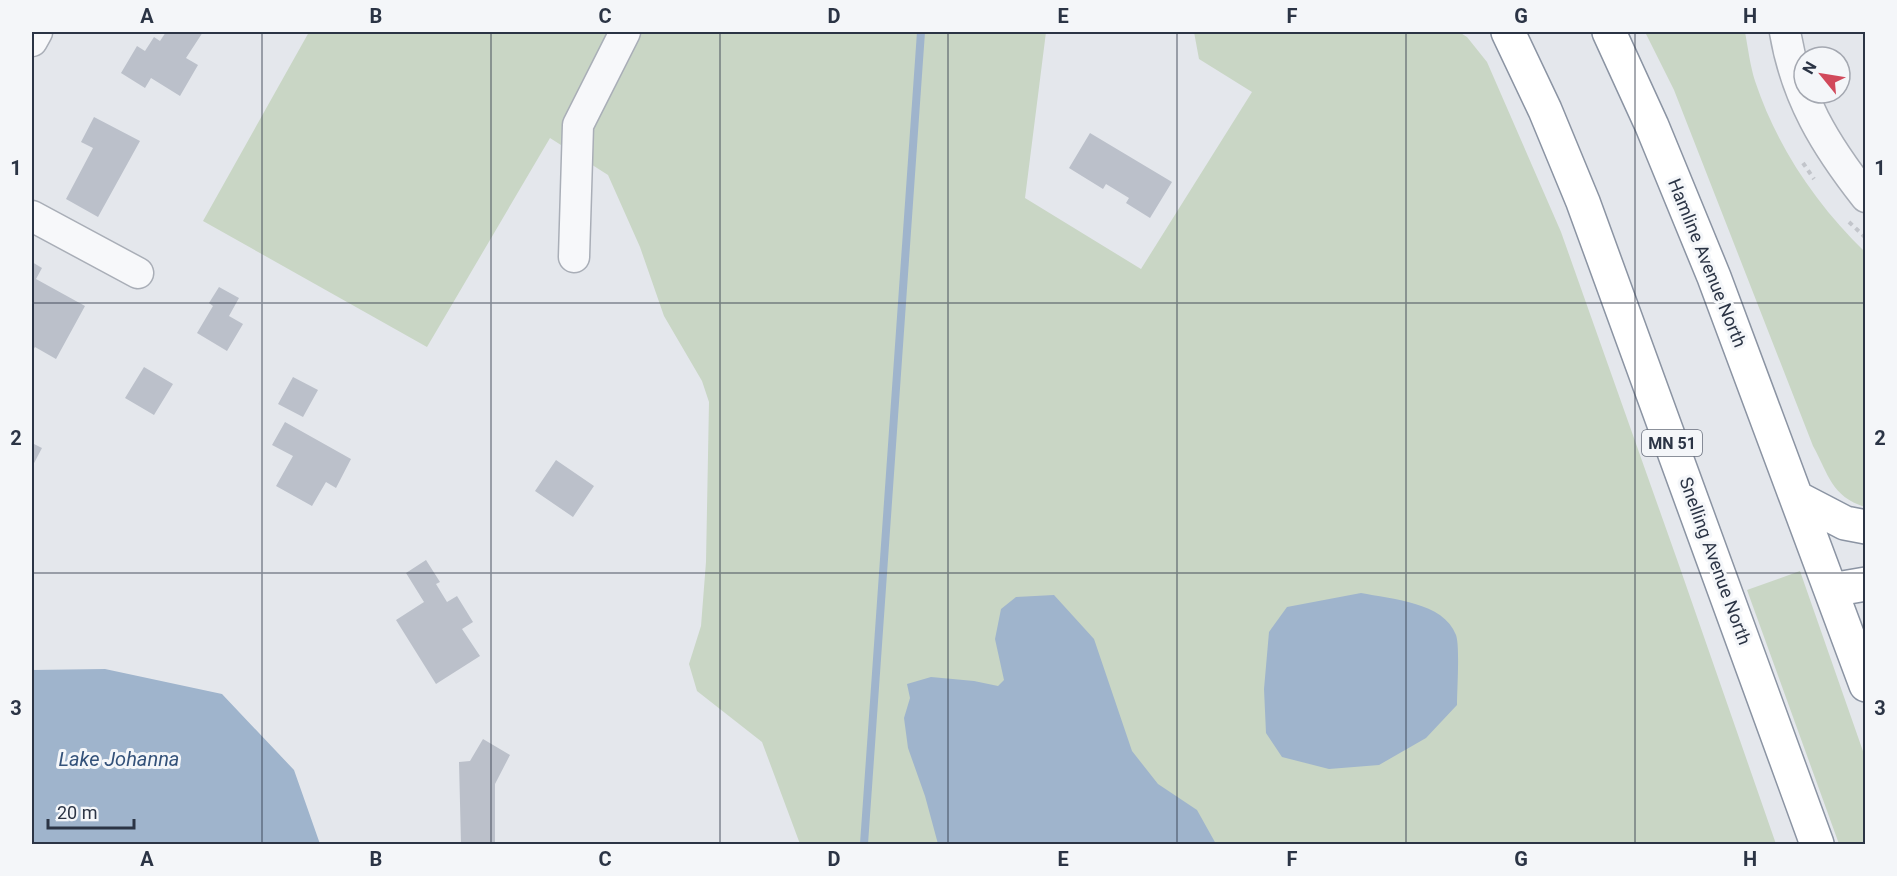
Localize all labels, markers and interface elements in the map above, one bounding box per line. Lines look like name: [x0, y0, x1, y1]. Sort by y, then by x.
text: A: [140, 4, 154, 28]
text: B: [370, 4, 382, 28]
text: C: [598, 4, 612, 28]
text: D: [828, 4, 841, 28]
text: E: [1057, 4, 1069, 28]
text: F: [1287, 4, 1298, 28]
text: G: [1514, 4, 1528, 28]
text: H: [1743, 4, 1757, 28]
north arrow: [1792, 45, 1852, 105]
text: N: [1798, 58, 1820, 77]
text: 1: [10, 156, 22, 180]
text: 1: [1874, 156, 1886, 180]
street label: Hamline Avenue North: [1664, 175, 1751, 350]
text: 2: [10, 426, 22, 450]
text: 2: [1874, 426, 1886, 450]
road number: MN 51: [1642, 430, 1702, 456]
street label: Snelling Avenue North: [1675, 474, 1756, 647]
text: 3: [10, 696, 22, 720]
text: 3: [1874, 696, 1886, 720]
water label: Lake Johanna: [59, 747, 179, 771]
scale bar: [48, 792, 134, 830]
text: 20 m: [57, 802, 97, 823]
text: A: [140, 847, 154, 871]
text: B: [370, 847, 382, 871]
text: C: [598, 847, 612, 871]
text: D: [828, 847, 841, 871]
text: E: [1057, 847, 1069, 871]
text: F: [1287, 847, 1298, 871]
text: G: [1514, 847, 1528, 871]
text: H: [1743, 847, 1757, 871]

